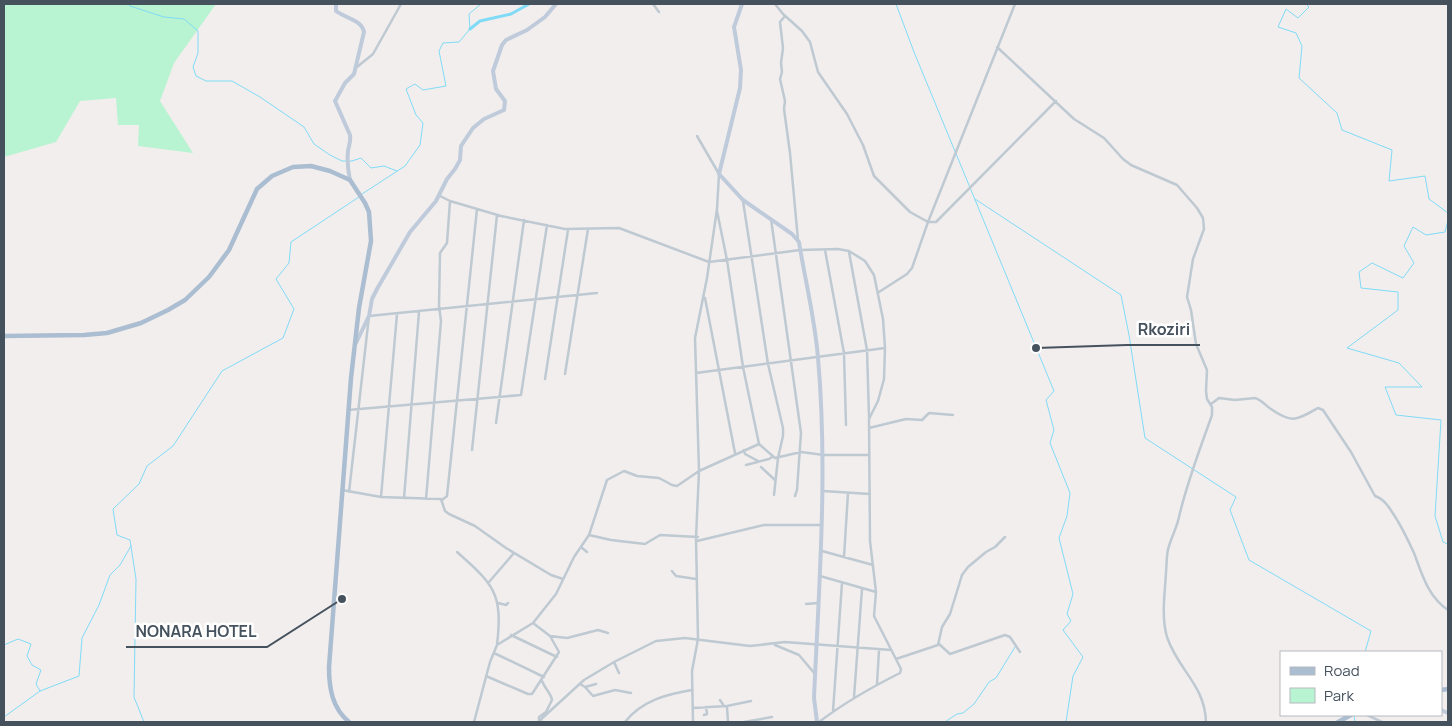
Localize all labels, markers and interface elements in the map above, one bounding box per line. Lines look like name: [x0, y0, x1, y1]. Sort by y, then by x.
callout: Rkoziri: [1127, 314, 1200, 345]
text: Rkoziri: [1138, 318, 1190, 340]
callout: NONARA HOTEL: [126, 616, 267, 647]
text: NONARA HOTEL: [136, 620, 257, 642]
legend: [1280, 651, 1442, 716]
text: Road: [1324, 660, 1360, 681]
text: Park: [1324, 685, 1354, 706]

